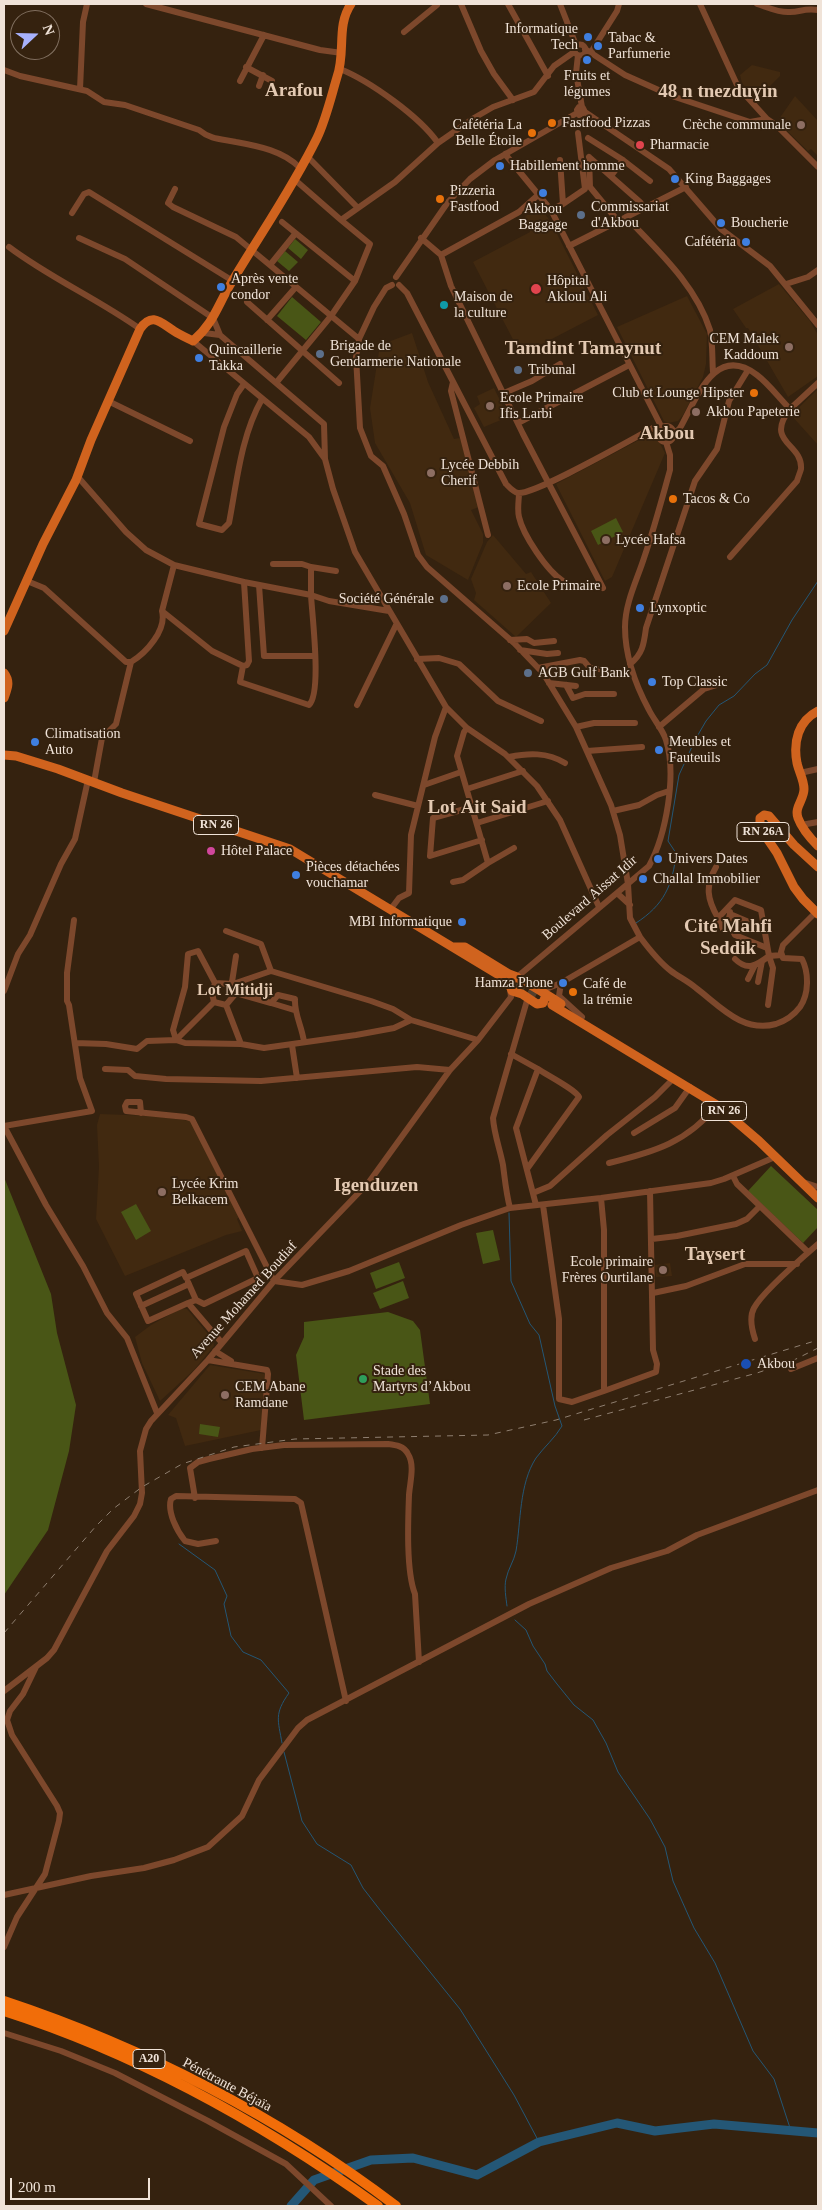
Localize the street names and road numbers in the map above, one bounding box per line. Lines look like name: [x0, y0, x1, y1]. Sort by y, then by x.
road number: RN 26: [194, 816, 238, 834]
road number: RN 26A: [737, 822, 789, 842]
street label: Boulevard Aissat Idir: [536, 850, 644, 946]
road number: RN 26: [702, 1102, 746, 1120]
street label: Avenue Mohamed Boudiaf: [183, 1233, 305, 1367]
road number: A20: [133, 2050, 165, 2068]
street label: Pénétrante Béjaïa: [175, 2052, 279, 2118]

